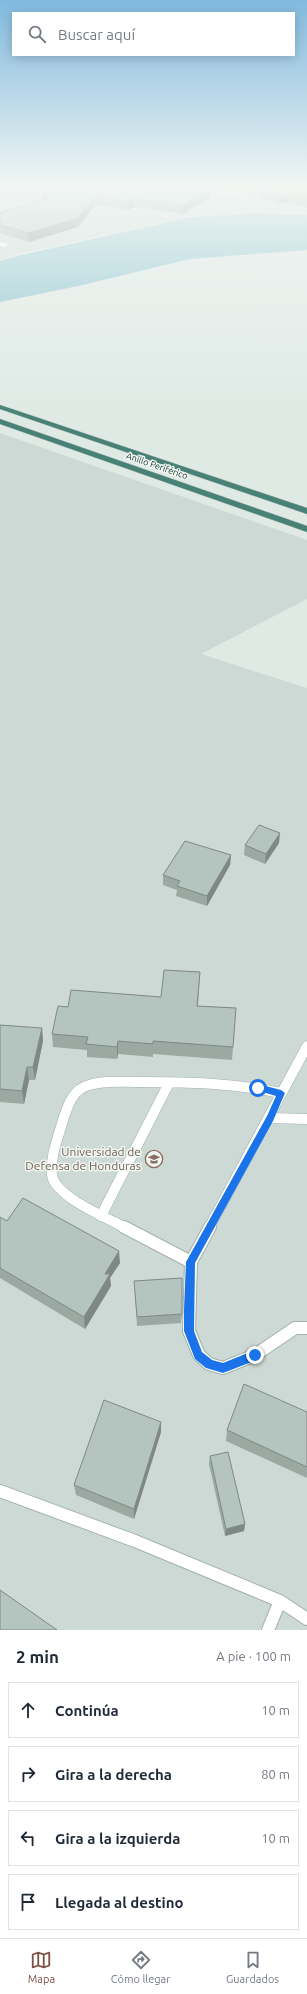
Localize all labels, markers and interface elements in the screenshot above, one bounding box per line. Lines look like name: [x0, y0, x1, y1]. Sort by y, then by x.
search box: [12, 12, 295, 56]
icon: search: [26, 23, 48, 45]
text: Buscar aquí: [58, 26, 135, 43]
street label: Anillo Periférico: [125, 451, 189, 481]
route start: [249, 1079, 267, 1097]
place label: Universidad de Defensa de Honduras: [25, 1145, 141, 1172]
school or university icon: Universidad de Defensa de Honduras: [144, 1149, 164, 1169]
route end: [246, 1346, 264, 1364]
text: 2 min: [16, 1647, 59, 1666]
text: A pie · 100 m: [216, 1649, 291, 1663]
icon: ahead: [17, 1699, 39, 1721]
text: Continúa: [55, 1702, 119, 1719]
text: 10 m: [261, 1703, 290, 1717]
icon: right: [17, 1763, 39, 1785]
text: Gira a la derecha: [55, 1766, 172, 1783]
text: 80 m: [261, 1767, 290, 1781]
icon: left: [17, 1827, 39, 1849]
text: Gira a la izquierda: [55, 1830, 181, 1847]
text: 10 m: [261, 1831, 290, 1845]
icon: arrive: [17, 1891, 39, 1913]
text: Llegada al destino: [55, 1894, 184, 1911]
tab: Mapa: [28, 1949, 55, 1985]
tab: Cómo llegar: [111, 1949, 170, 1985]
tab: Guardados: [226, 1949, 279, 1985]

